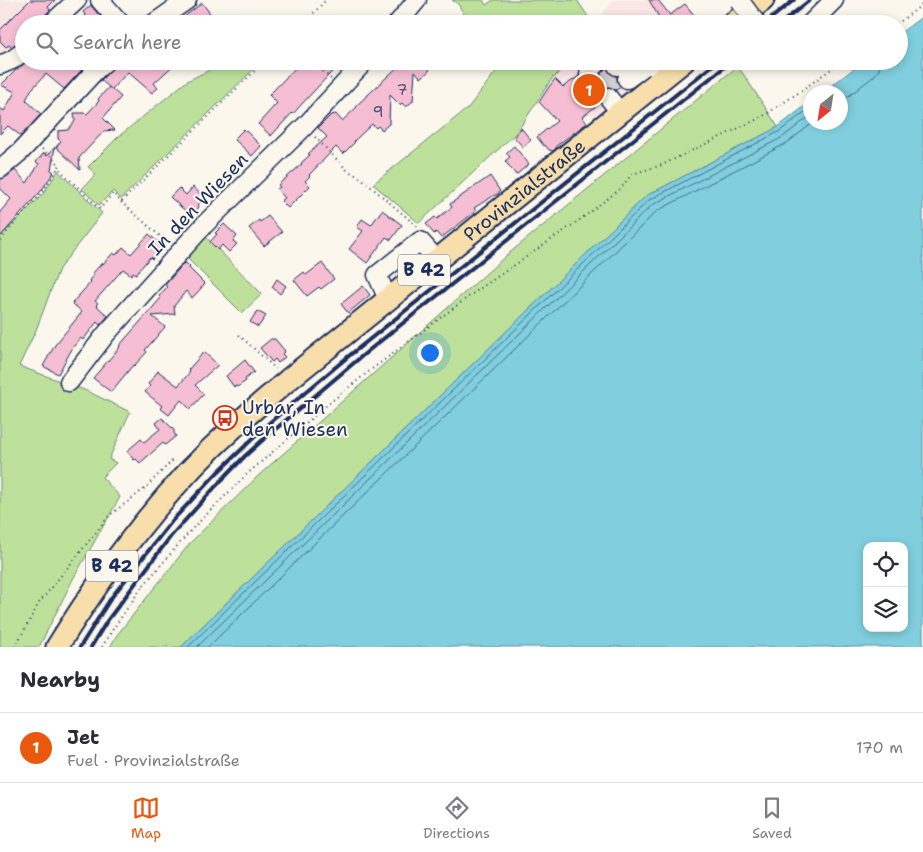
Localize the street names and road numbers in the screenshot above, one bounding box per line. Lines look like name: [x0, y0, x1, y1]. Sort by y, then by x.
street label: Provinzialstraße: [458, 133, 590, 247]
street label: In den Wiesen: [143, 147, 253, 261]
road number: B 42: [398, 254, 450, 286]
road number: B 42: [86, 550, 138, 582]

